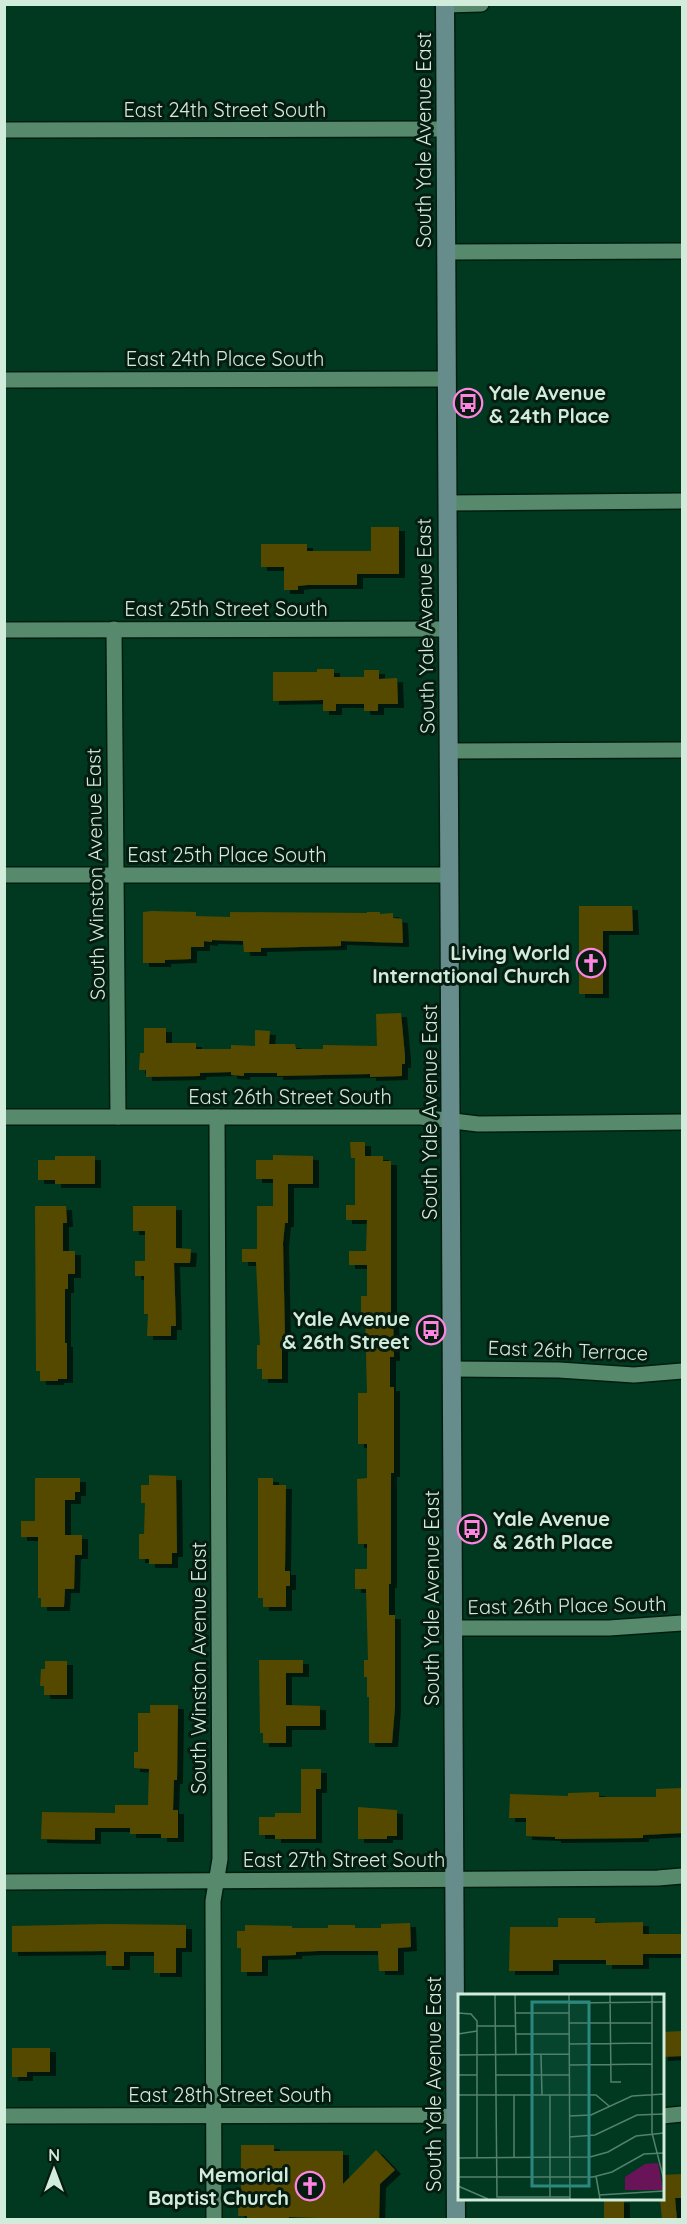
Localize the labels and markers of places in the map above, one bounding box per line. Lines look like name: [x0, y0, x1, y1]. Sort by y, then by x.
place label: Yale Avenue & 24th Place: [489, 380, 610, 428]
bus stop icon: Yale Avenue & 24th Place: [452, 387, 484, 419]
place label: Living World International Church: [372, 940, 570, 988]
church icon: Living World International Church: [575, 947, 607, 979]
place label: Yale Avenue & 26th Street: [282, 1306, 410, 1354]
bus stop icon: Yale Avenue & 26th Street: [415, 1314, 447, 1346]
place label: Yale Avenue & 26th Place: [493, 1506, 613, 1554]
bus stop icon: Yale Avenue & 26th Place: [456, 1513, 488, 1545]
place label: Memorial Baptist Church: [148, 2162, 289, 2210]
church icon: Memorial Baptist Church: [294, 2170, 326, 2202]

